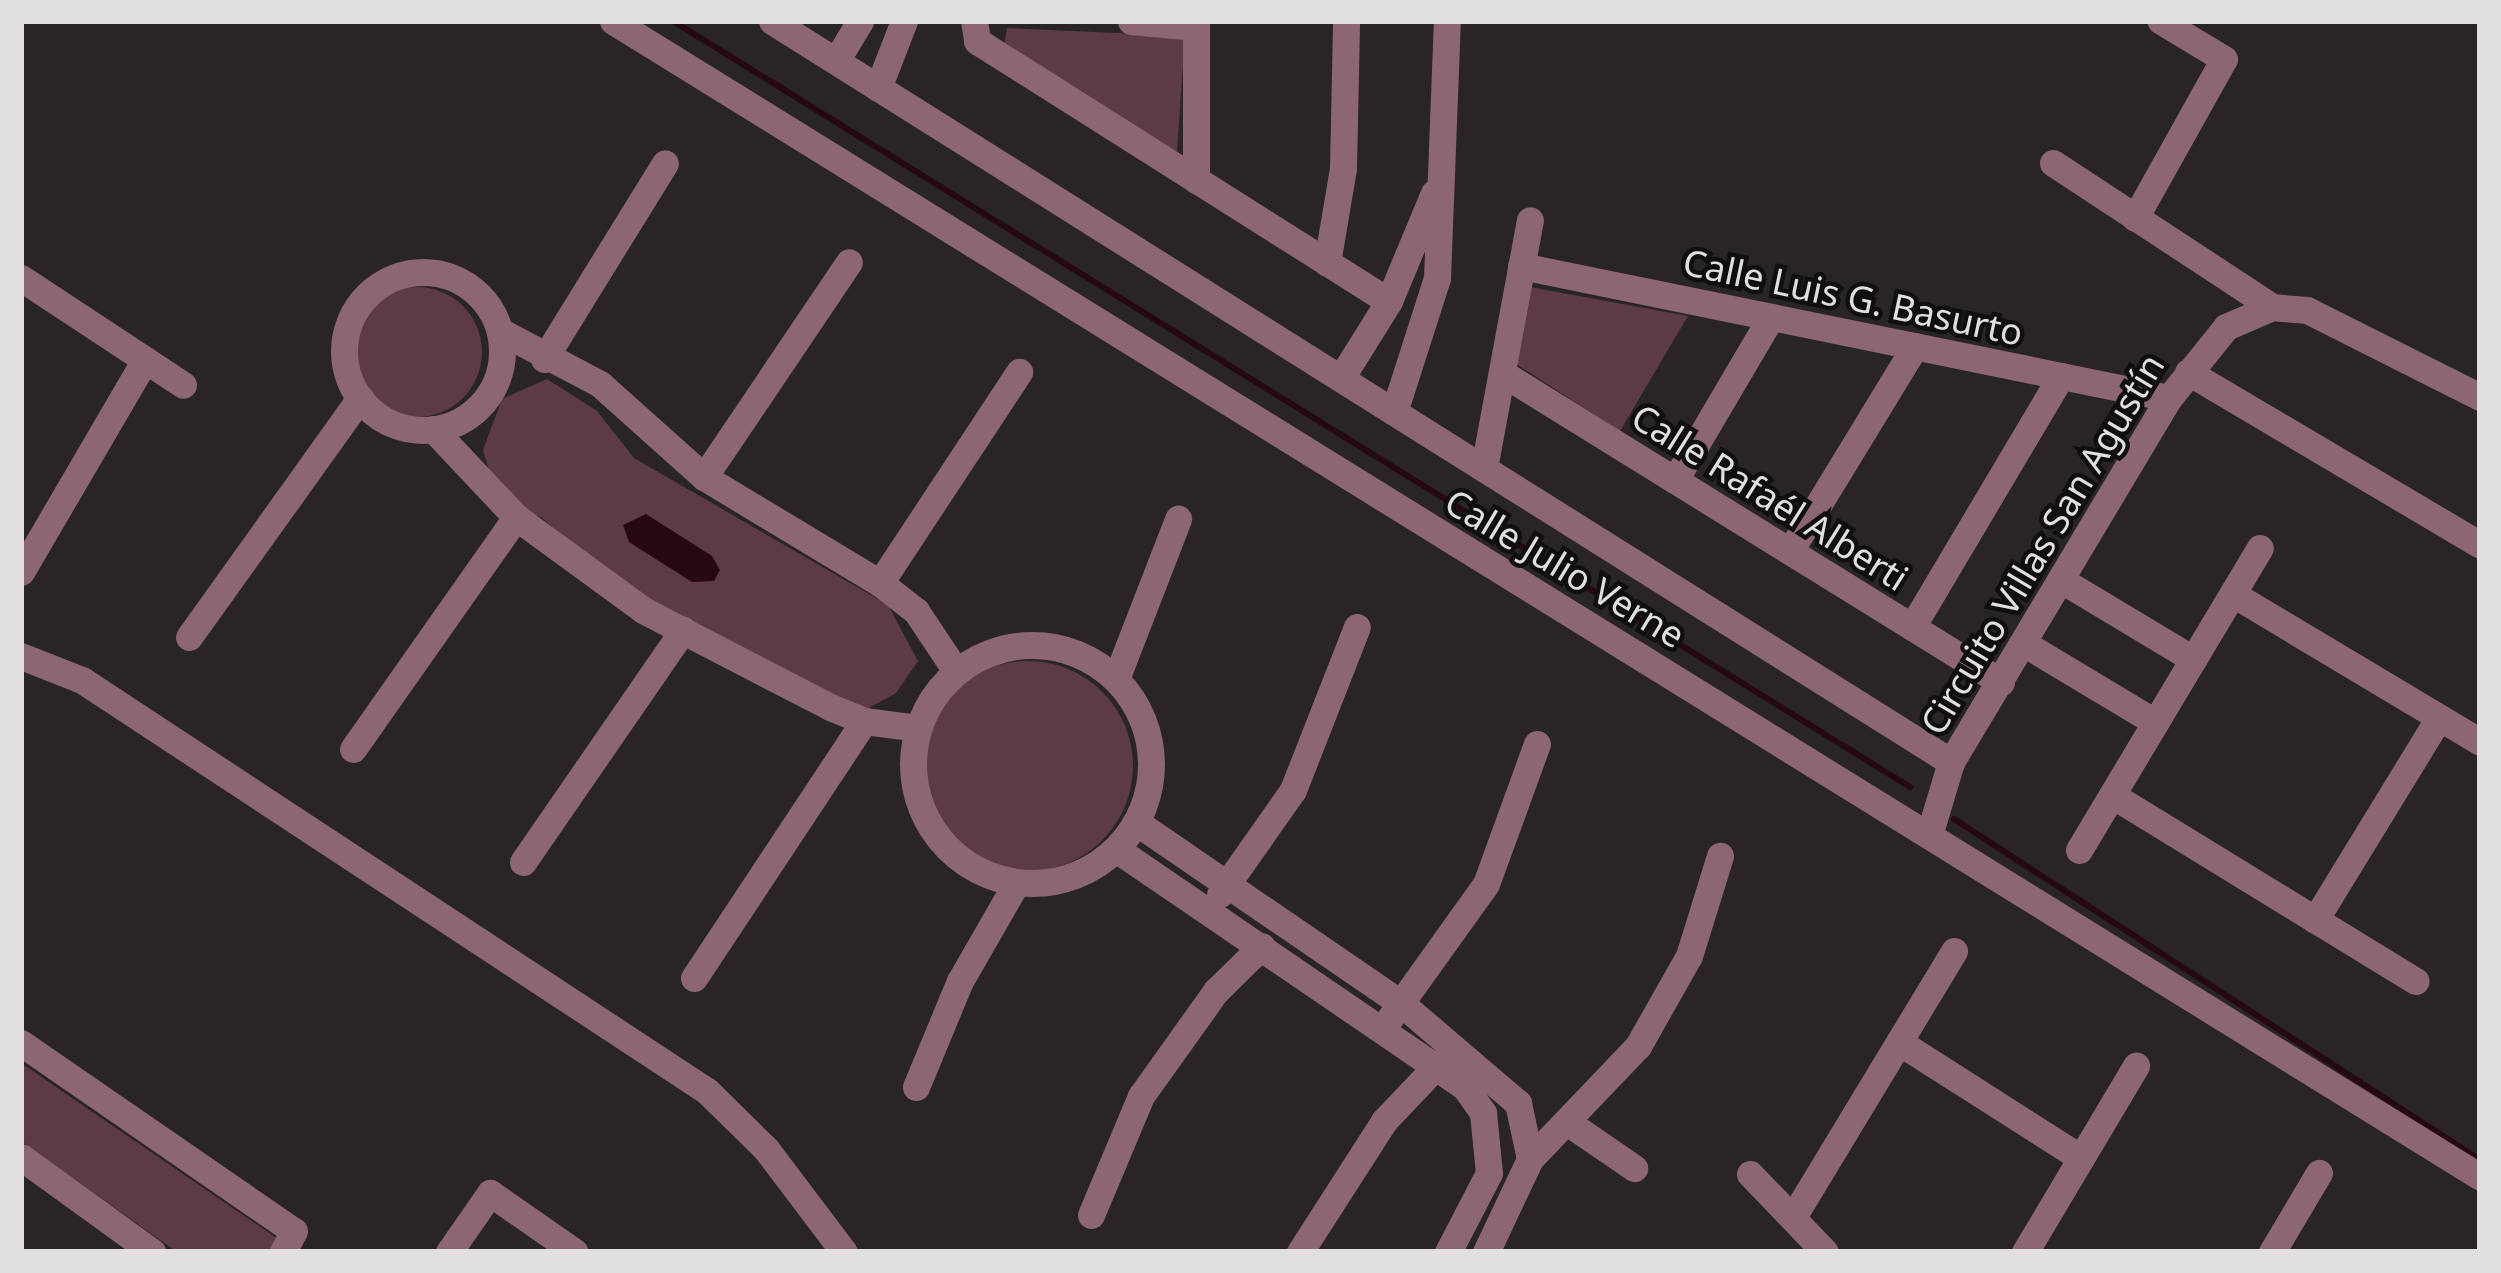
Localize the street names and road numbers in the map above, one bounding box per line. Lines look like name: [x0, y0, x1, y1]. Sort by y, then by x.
street label: Calle Luis G. Basurto: [1679, 240, 2027, 354]
street label: Circuito Villas San Agustín: [1911, 346, 2173, 742]
street label: Calle Rafaél Alberti: [1624, 395, 1916, 599]
street label: Calle Julio Verne: [1437, 480, 1693, 656]

